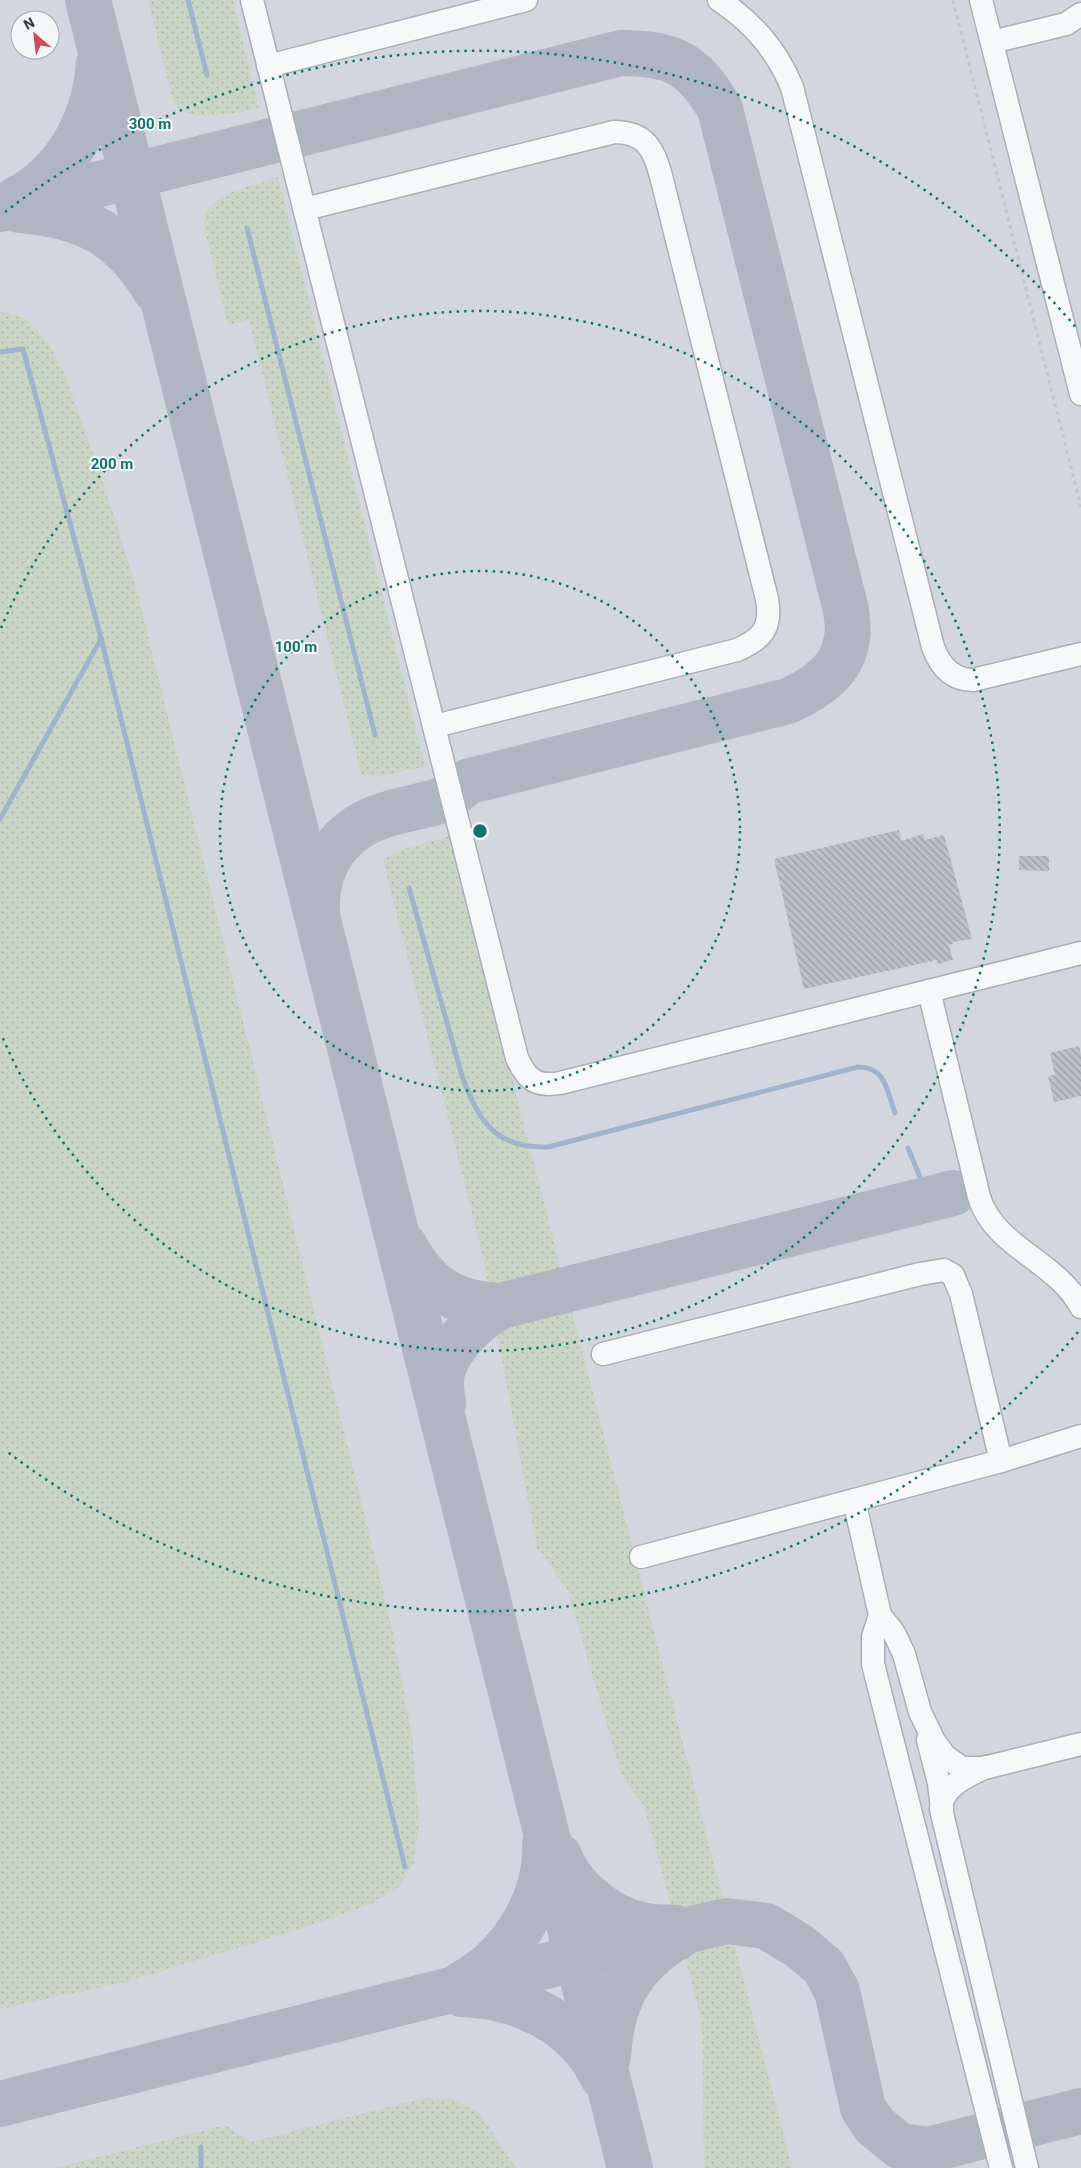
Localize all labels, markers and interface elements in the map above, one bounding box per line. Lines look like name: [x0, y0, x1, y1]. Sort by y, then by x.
north arrow: [10, 10, 60, 60]
text: N: [21, 14, 37, 33]
text: 300 m: [129, 115, 171, 133]
text: 200 m: [91, 455, 133, 473]
text: 100 m: [275, 638, 317, 656]
centre of rings: [471, 822, 489, 840]

